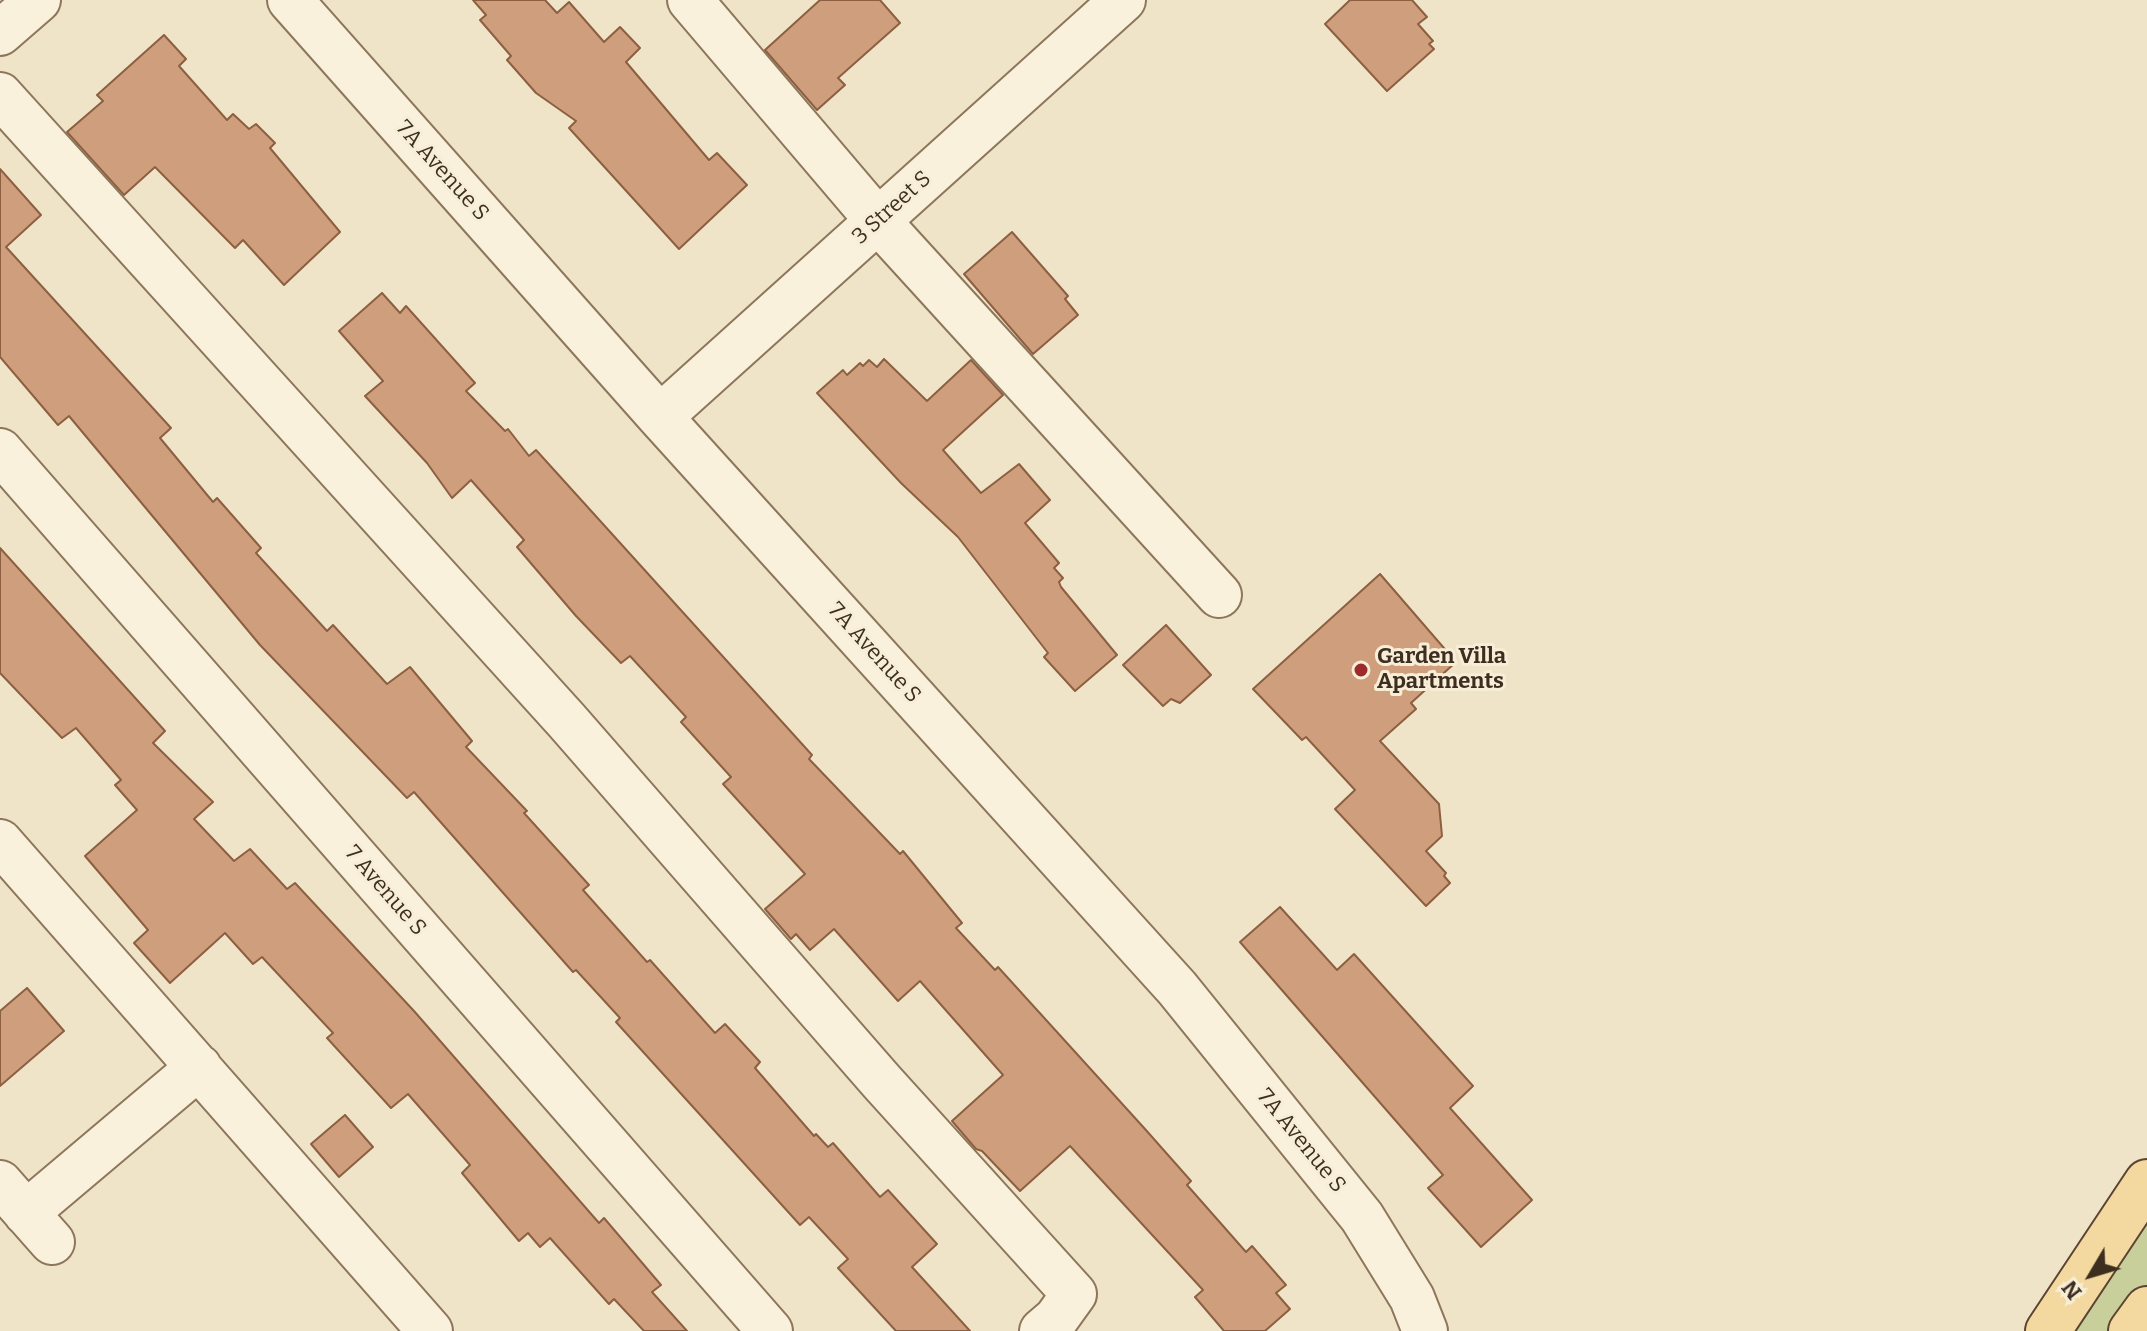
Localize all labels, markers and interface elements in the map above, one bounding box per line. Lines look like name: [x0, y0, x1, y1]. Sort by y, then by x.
street label: 7A Avenue S: [390, 115, 494, 227]
street label: 3 Street S: [847, 166, 937, 250]
street label: 7A Avenue S: [822, 597, 926, 709]
place label: Garden Villa Apartments: [1377, 644, 1506, 696]
marker: Garden Villa Apartments: [1352, 661, 1370, 679]
street label: 7 Avenue S: [339, 841, 431, 941]
street label: 7A Avenue S: [1251, 1084, 1351, 1198]
north arrow: [2051, 1235, 2131, 1315]
text: N: [2056, 1275, 2088, 1305]

